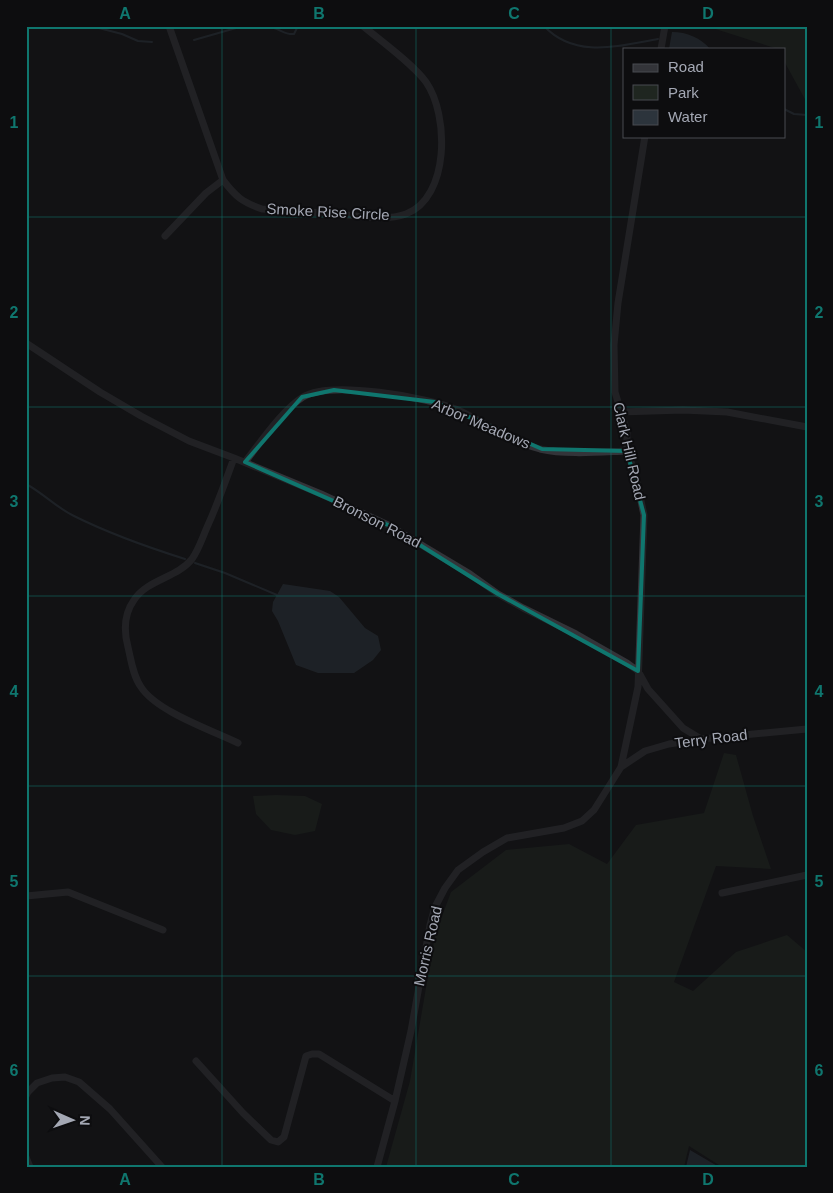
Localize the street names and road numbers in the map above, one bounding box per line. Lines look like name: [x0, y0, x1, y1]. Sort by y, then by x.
street label: Smoke Rise Circle: [266, 200, 390, 223]
street label: Arbor Meadows: [430, 395, 533, 452]
street label: Clark Hill Road: [610, 400, 649, 502]
street label: Bronson Road: [331, 492, 424, 551]
street label: Terry Road: [673, 726, 748, 751]
street label: Morris Road: [410, 904, 445, 988]

